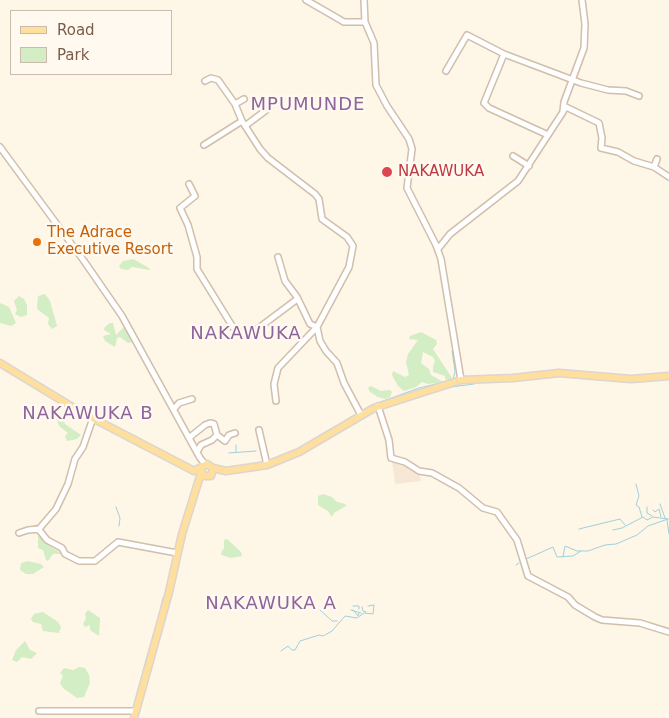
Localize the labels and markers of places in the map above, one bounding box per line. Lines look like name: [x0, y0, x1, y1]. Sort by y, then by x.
place label: NAKAWUKA: [398, 163, 484, 181]
marker: NAKAWUKA: [380, 165, 394, 179]
place label: The Adrace Executive Resort: [47, 224, 173, 259]
marker: The Adrace Executive Resort: [31, 236, 43, 248]

